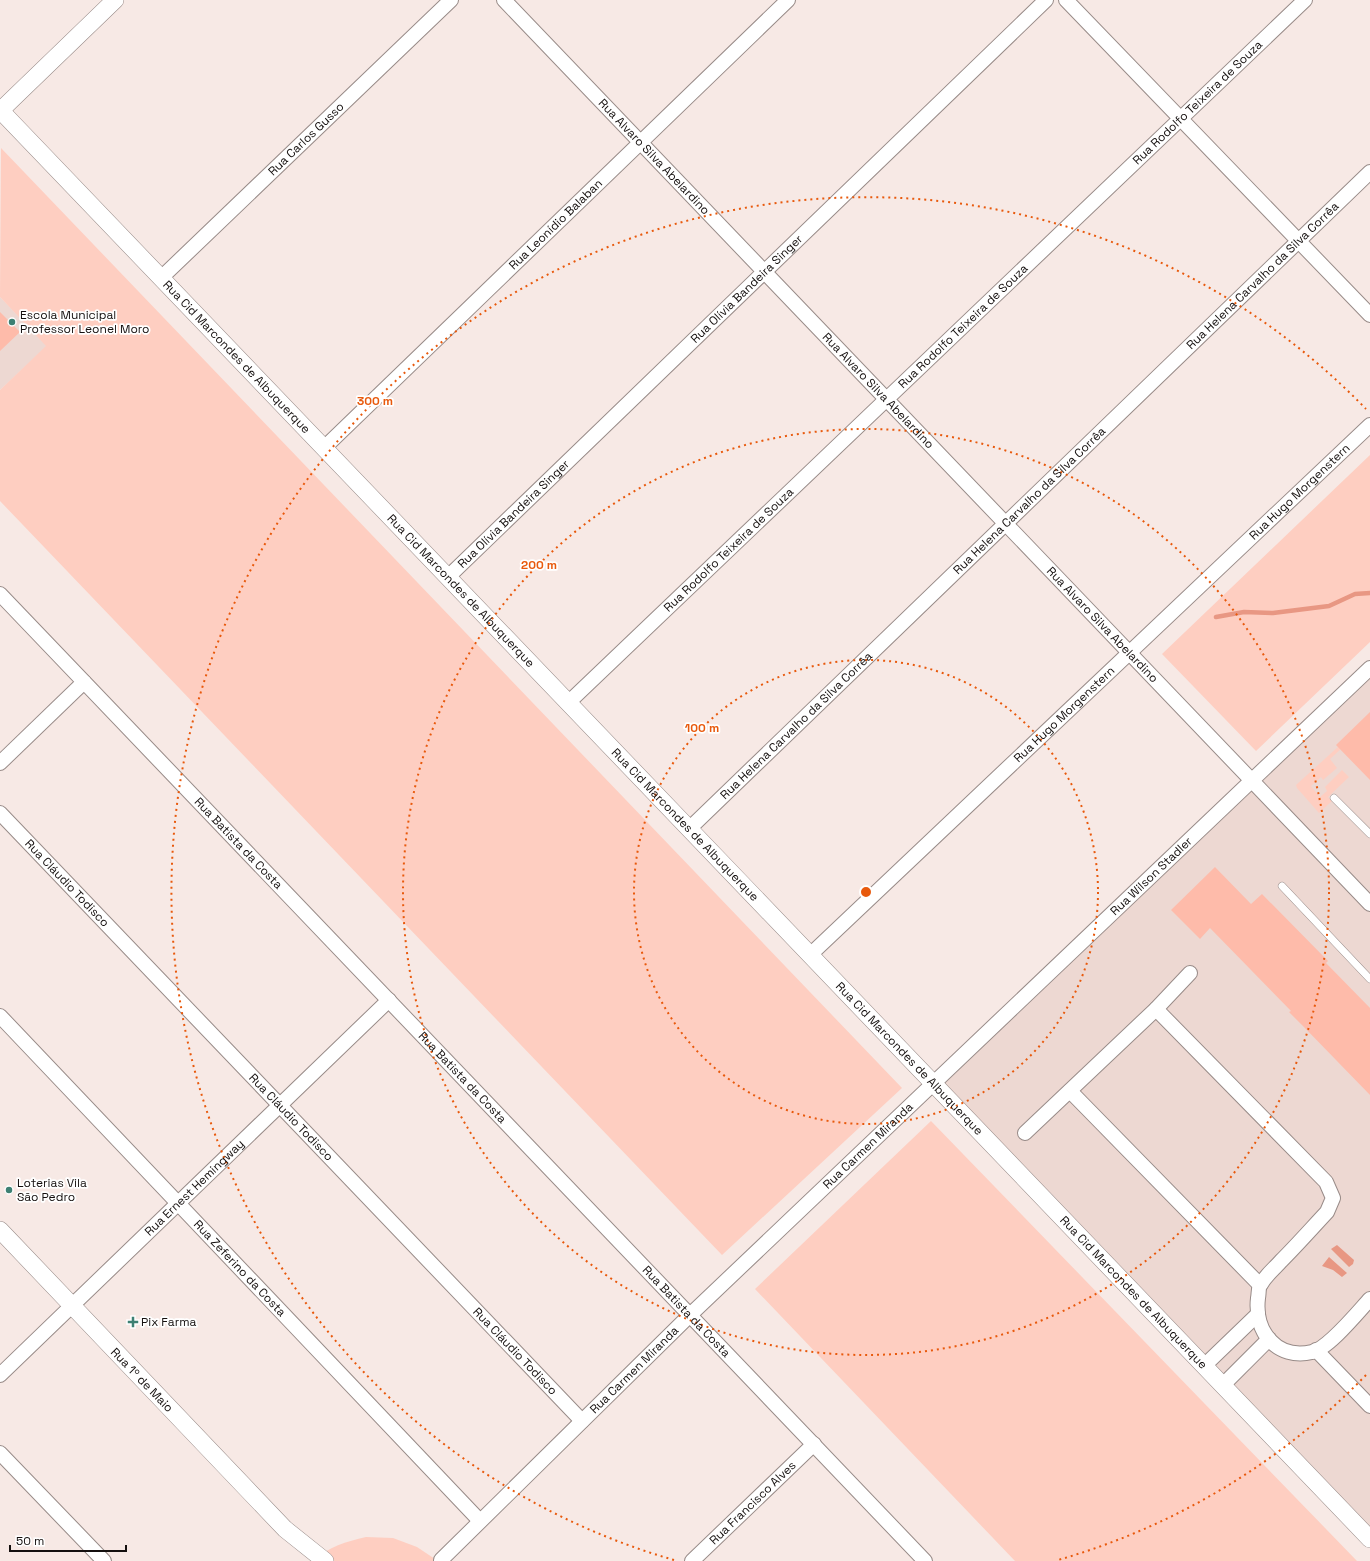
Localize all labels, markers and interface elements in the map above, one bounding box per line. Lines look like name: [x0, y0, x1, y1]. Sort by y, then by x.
street label: Rua Rodolfo Teixeira de Souza: [1129, 37, 1266, 168]
street label: Rua Alvaro Silva Abelardino: [595, 95, 713, 218]
street label: Rua Carlos Gusso: [265, 99, 347, 179]
street label: Rua Leonídio Balaban: [505, 175, 606, 273]
street label: Rua Helena Carvalho da Silva Corrêa: [1183, 198, 1342, 353]
street label: Rua Olívia Bandeira Singer: [687, 231, 806, 347]
street label: Rua Rodolfo Teixeira de Souza: [895, 260, 1031, 392]
street label: Rua Cid Marcondes de Albuquerque: [159, 277, 314, 437]
place label: Escola Municipal Professor Leonel Moro: [20, 307, 150, 337]
marker: Escola Municipal Professor Leonel Moro: [7, 317, 17, 327]
street label: Rua Alvaro Silva Abelardino: [819, 329, 938, 452]
text: 300 m: [357, 393, 393, 409]
street label: Rua Helena Carvalho da Silva Corrêa: [950, 423, 1109, 578]
street label: Rua Hugo Morgenstern: [1246, 440, 1353, 543]
street label: Rua Olívia Bandeira Singer: [454, 456, 573, 572]
street label: Rua Rodolfo Teixeira de Souza: [660, 484, 797, 615]
street label: Rua Cid Marcondes de Albuquerque: [384, 511, 538, 671]
text: 200 m: [521, 557, 557, 573]
street label: Rua Alvaro Silva Abelardino: [1043, 563, 1162, 686]
street label: Rua Helena Carvalho da Silva Corrêa: [717, 648, 876, 803]
street label: Rua Hugo Morgenstern: [1010, 663, 1118, 766]
text: 100 m: [685, 720, 719, 736]
street label: Rua Cid Marcondes de Albuquerque: [608, 745, 762, 905]
street label: Rua Batista da Costa: [191, 794, 286, 893]
street label: Rua Wilson Stadler: [1107, 833, 1196, 919]
street label: Rua Cláudio Todisco: [21, 836, 113, 930]
centre of rings: [859, 885, 873, 899]
street label: Rua Cid Marcondes de Albuquerque: [832, 978, 987, 1139]
street label: Rua Batista da Costa: [415, 1028, 510, 1127]
street label: Rua Cláudio Todisco: [245, 1070, 337, 1164]
street label: Rua Carmen Miranda: [820, 1099, 917, 1192]
street label: Rua Ernest Hemingway: [141, 1136, 248, 1239]
place label: Loterias Vila São Pedro: [17, 1175, 87, 1205]
marker: Loterias Vila São Pedro: [4, 1185, 14, 1195]
street label: Rua Cid Marcondes de Albuquerque: [1056, 1212, 1211, 1372]
street label: Rua Zeferino da Costa: [190, 1217, 290, 1320]
street label: Rua Batista da Costa: [639, 1262, 734, 1361]
street label: Rua Cláudio Todisco: [469, 1304, 561, 1398]
place label: Pix Farma: [141, 1314, 196, 1330]
marker: Pix Farma: [128, 1317, 138, 1327]
street label: Rua Carmen Miranda: [586, 1323, 682, 1417]
street label: Rua 1º de Maio: [107, 1344, 177, 1416]
street label: Rua Francisco Alves: [706, 1458, 799, 1548]
scale bar: [10, 1527, 126, 1553]
text: 50 m: [16, 1533, 44, 1549]

